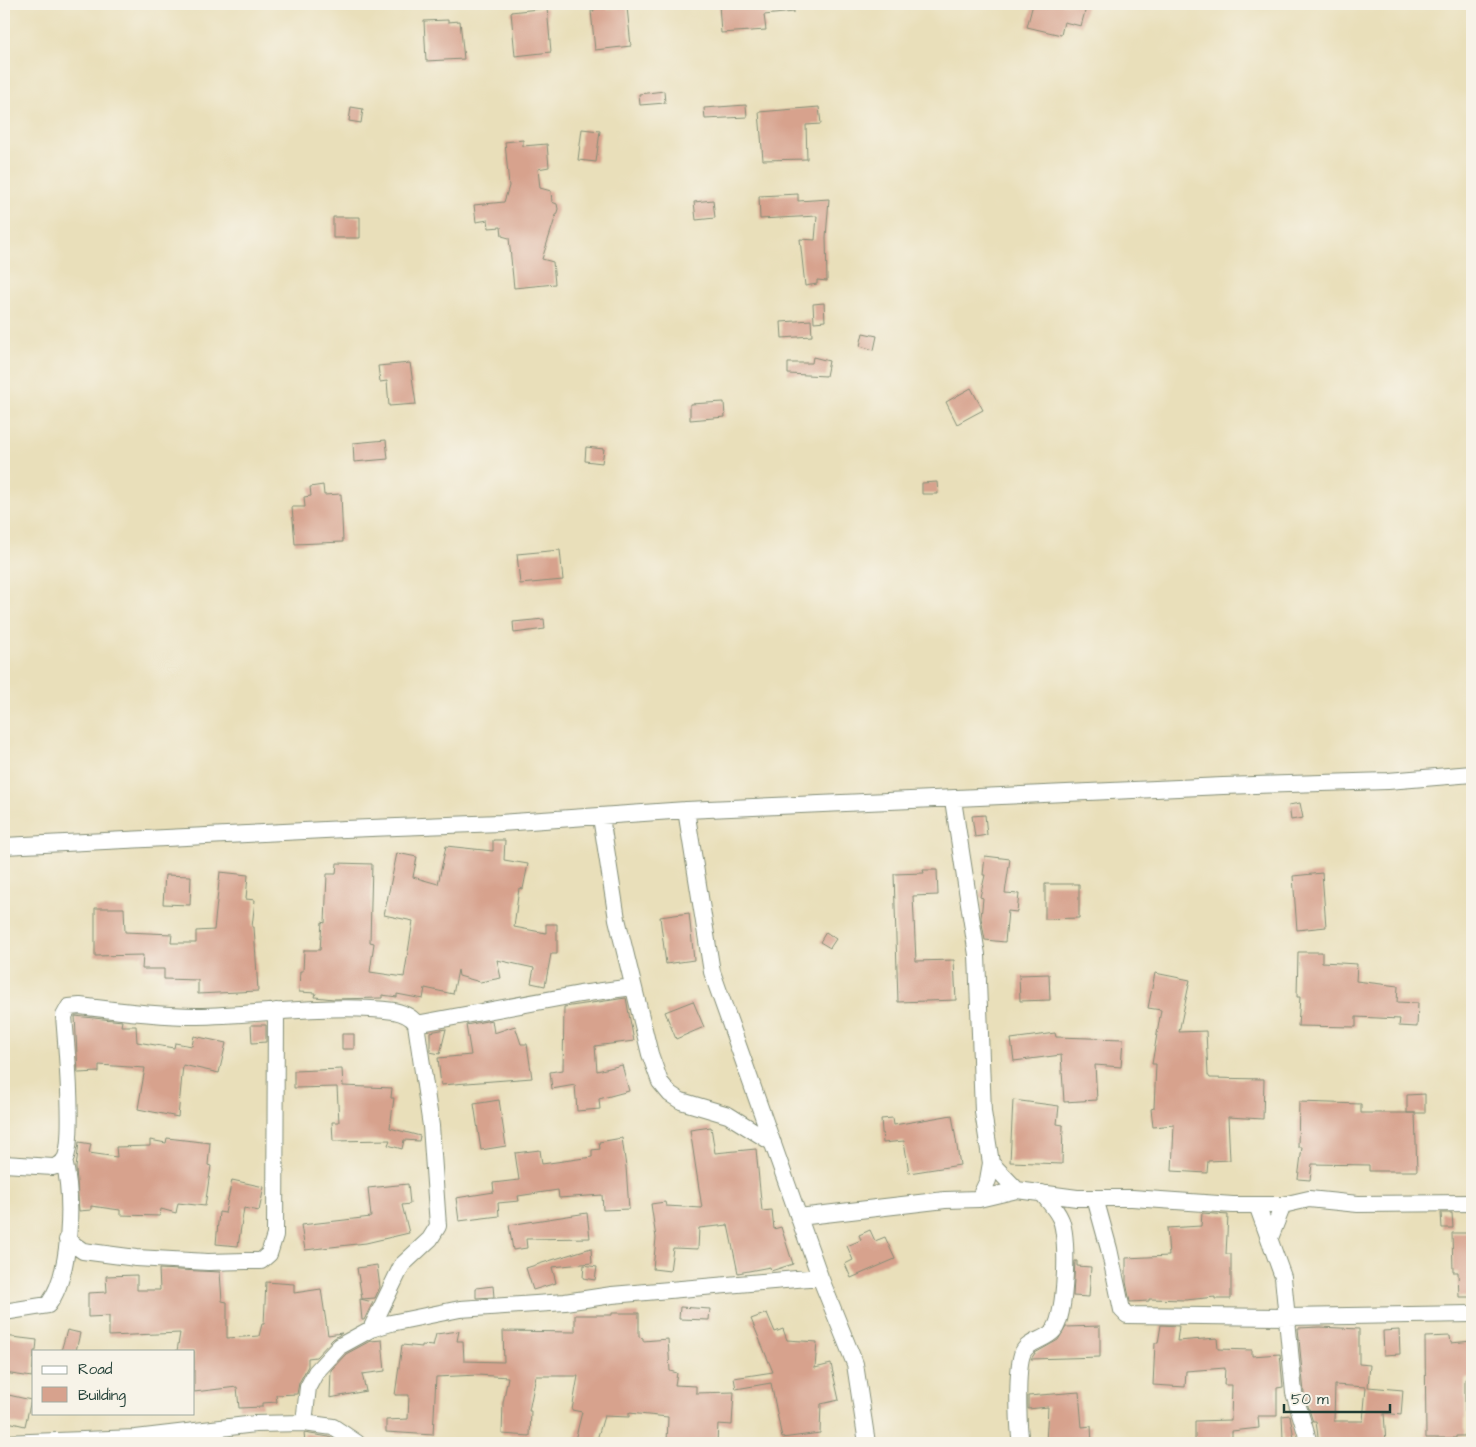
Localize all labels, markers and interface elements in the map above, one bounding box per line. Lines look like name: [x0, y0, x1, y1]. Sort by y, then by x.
legend: [32, 1350, 195, 1414]
text: Road: [78, 1359, 113, 1380]
scale bar: [1284, 1382, 1390, 1414]
text: Building: [78, 1385, 126, 1407]
text: 50 m: [1291, 1389, 1329, 1410]

